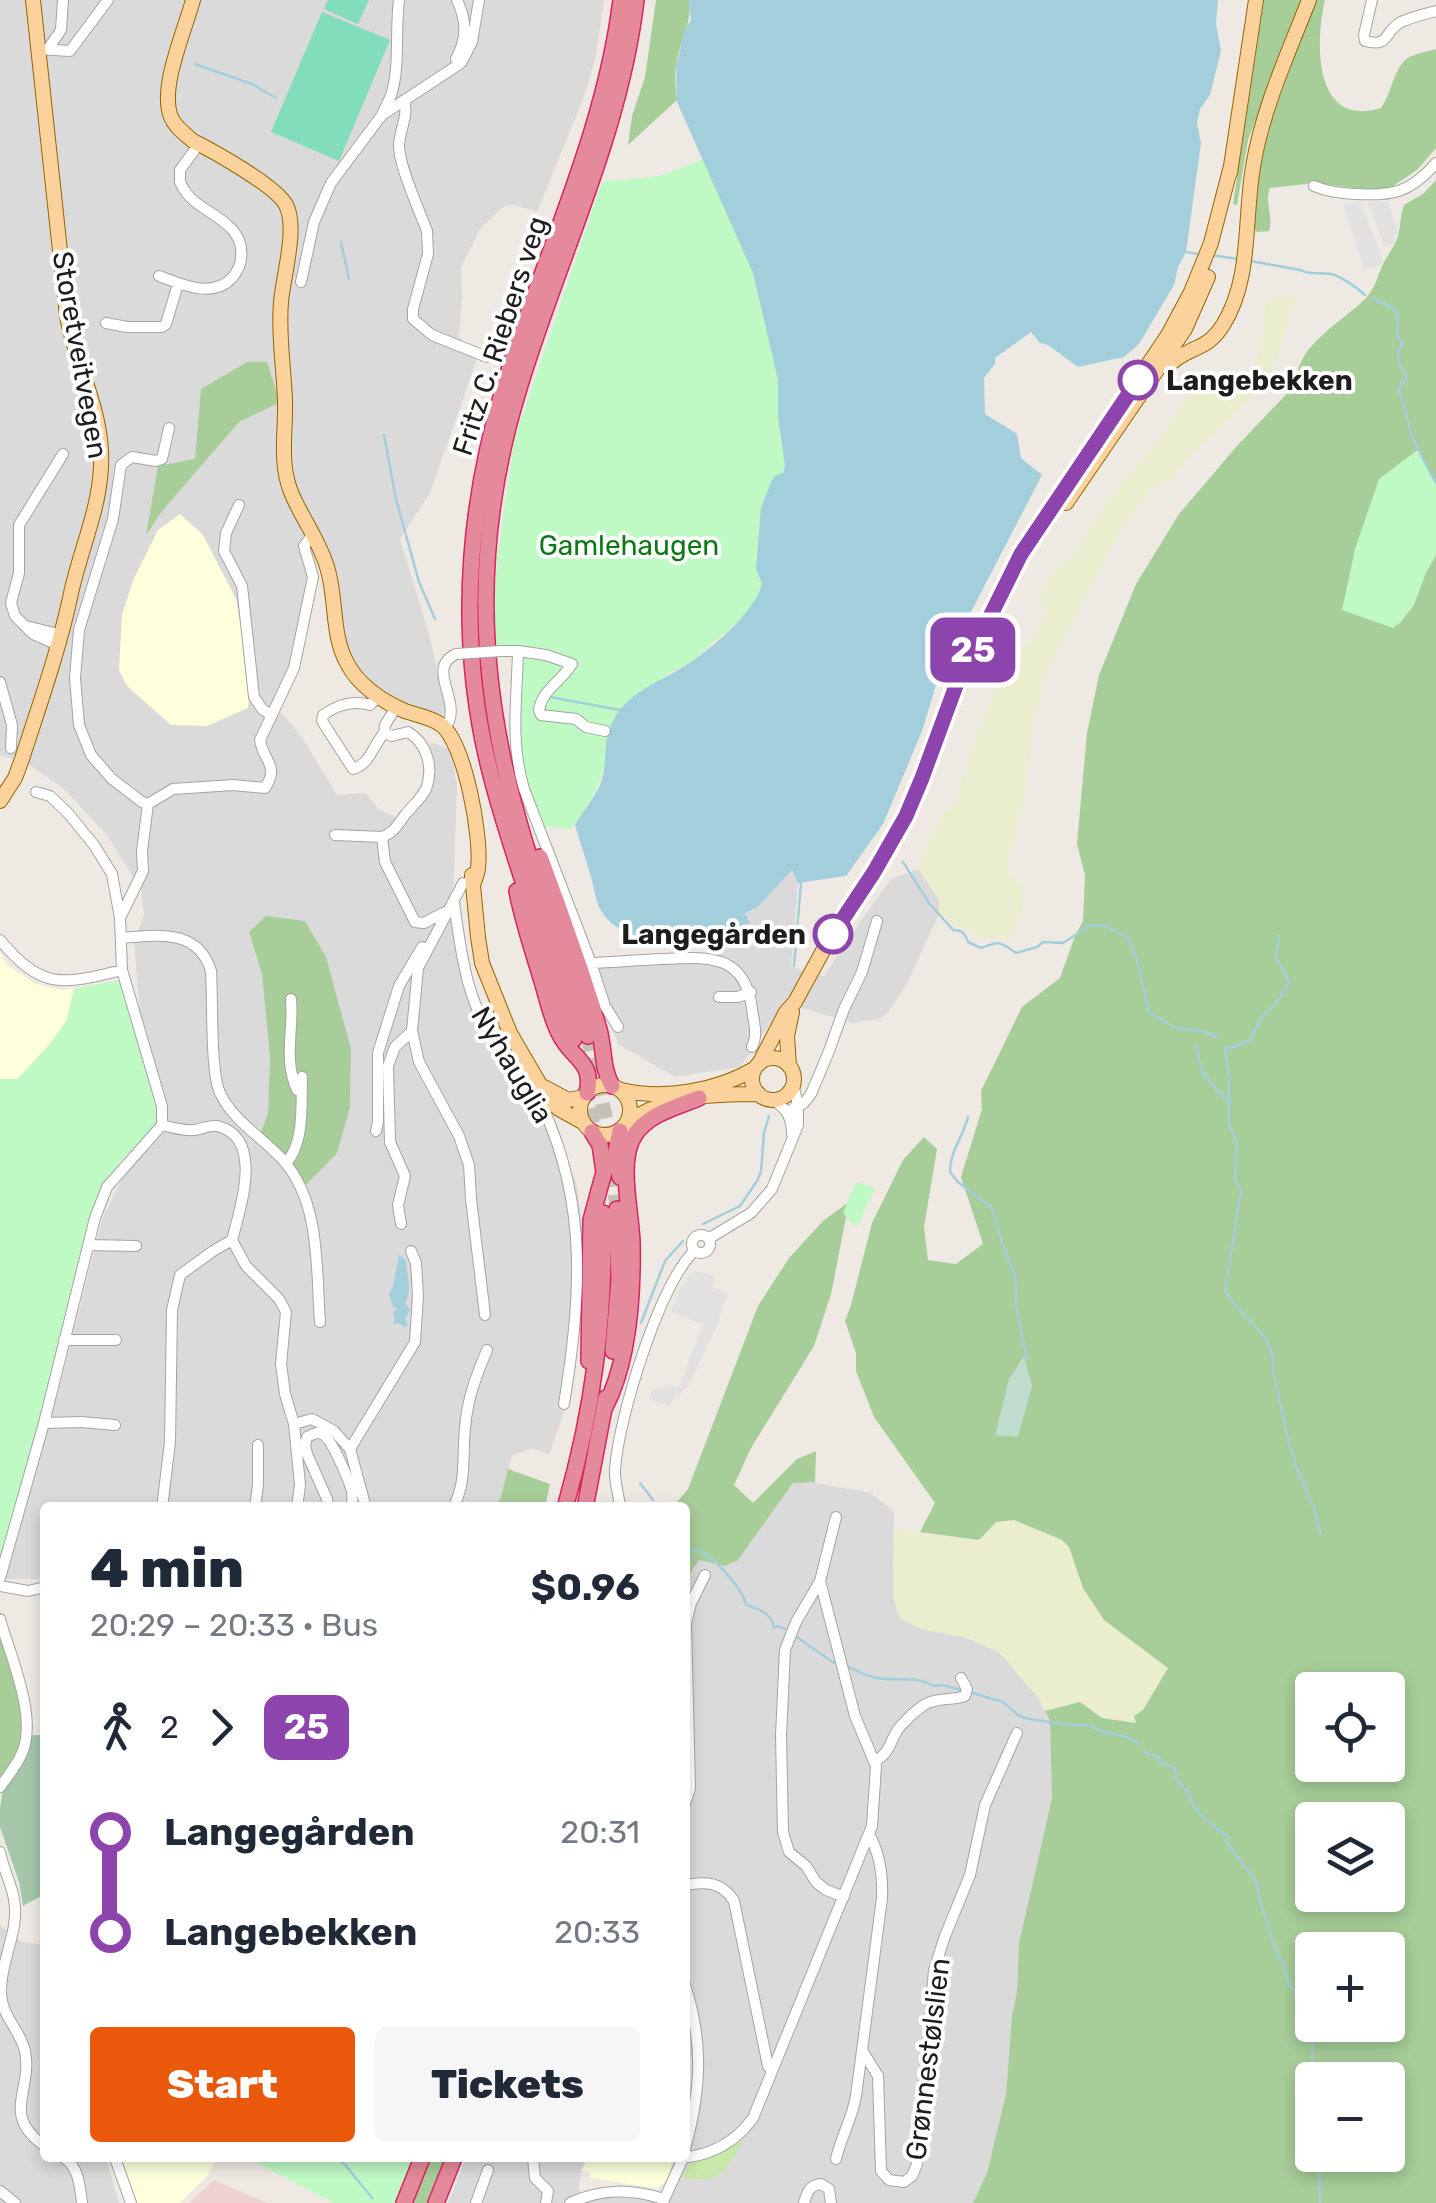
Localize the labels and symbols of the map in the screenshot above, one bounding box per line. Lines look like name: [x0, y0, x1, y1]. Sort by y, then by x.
street label: Fritz C. Riebers veg: [446, 212, 554, 460]
street label: Storetveitvegen: [46, 249, 114, 461]
marker: Langebekken: [1119, 361, 1157, 399]
place label: Langebekken: [1166, 364, 1353, 397]
park label: Gamlehaugen: [539, 529, 719, 562]
line badge: 25: [928, 618, 1018, 682]
marker: Langegården: [814, 915, 852, 953]
place label: Langegården: [621, 918, 806, 951]
street label: Nyhauglia: [464, 1001, 560, 1129]
street label: Grønnestølslien: [899, 1956, 957, 2162]

